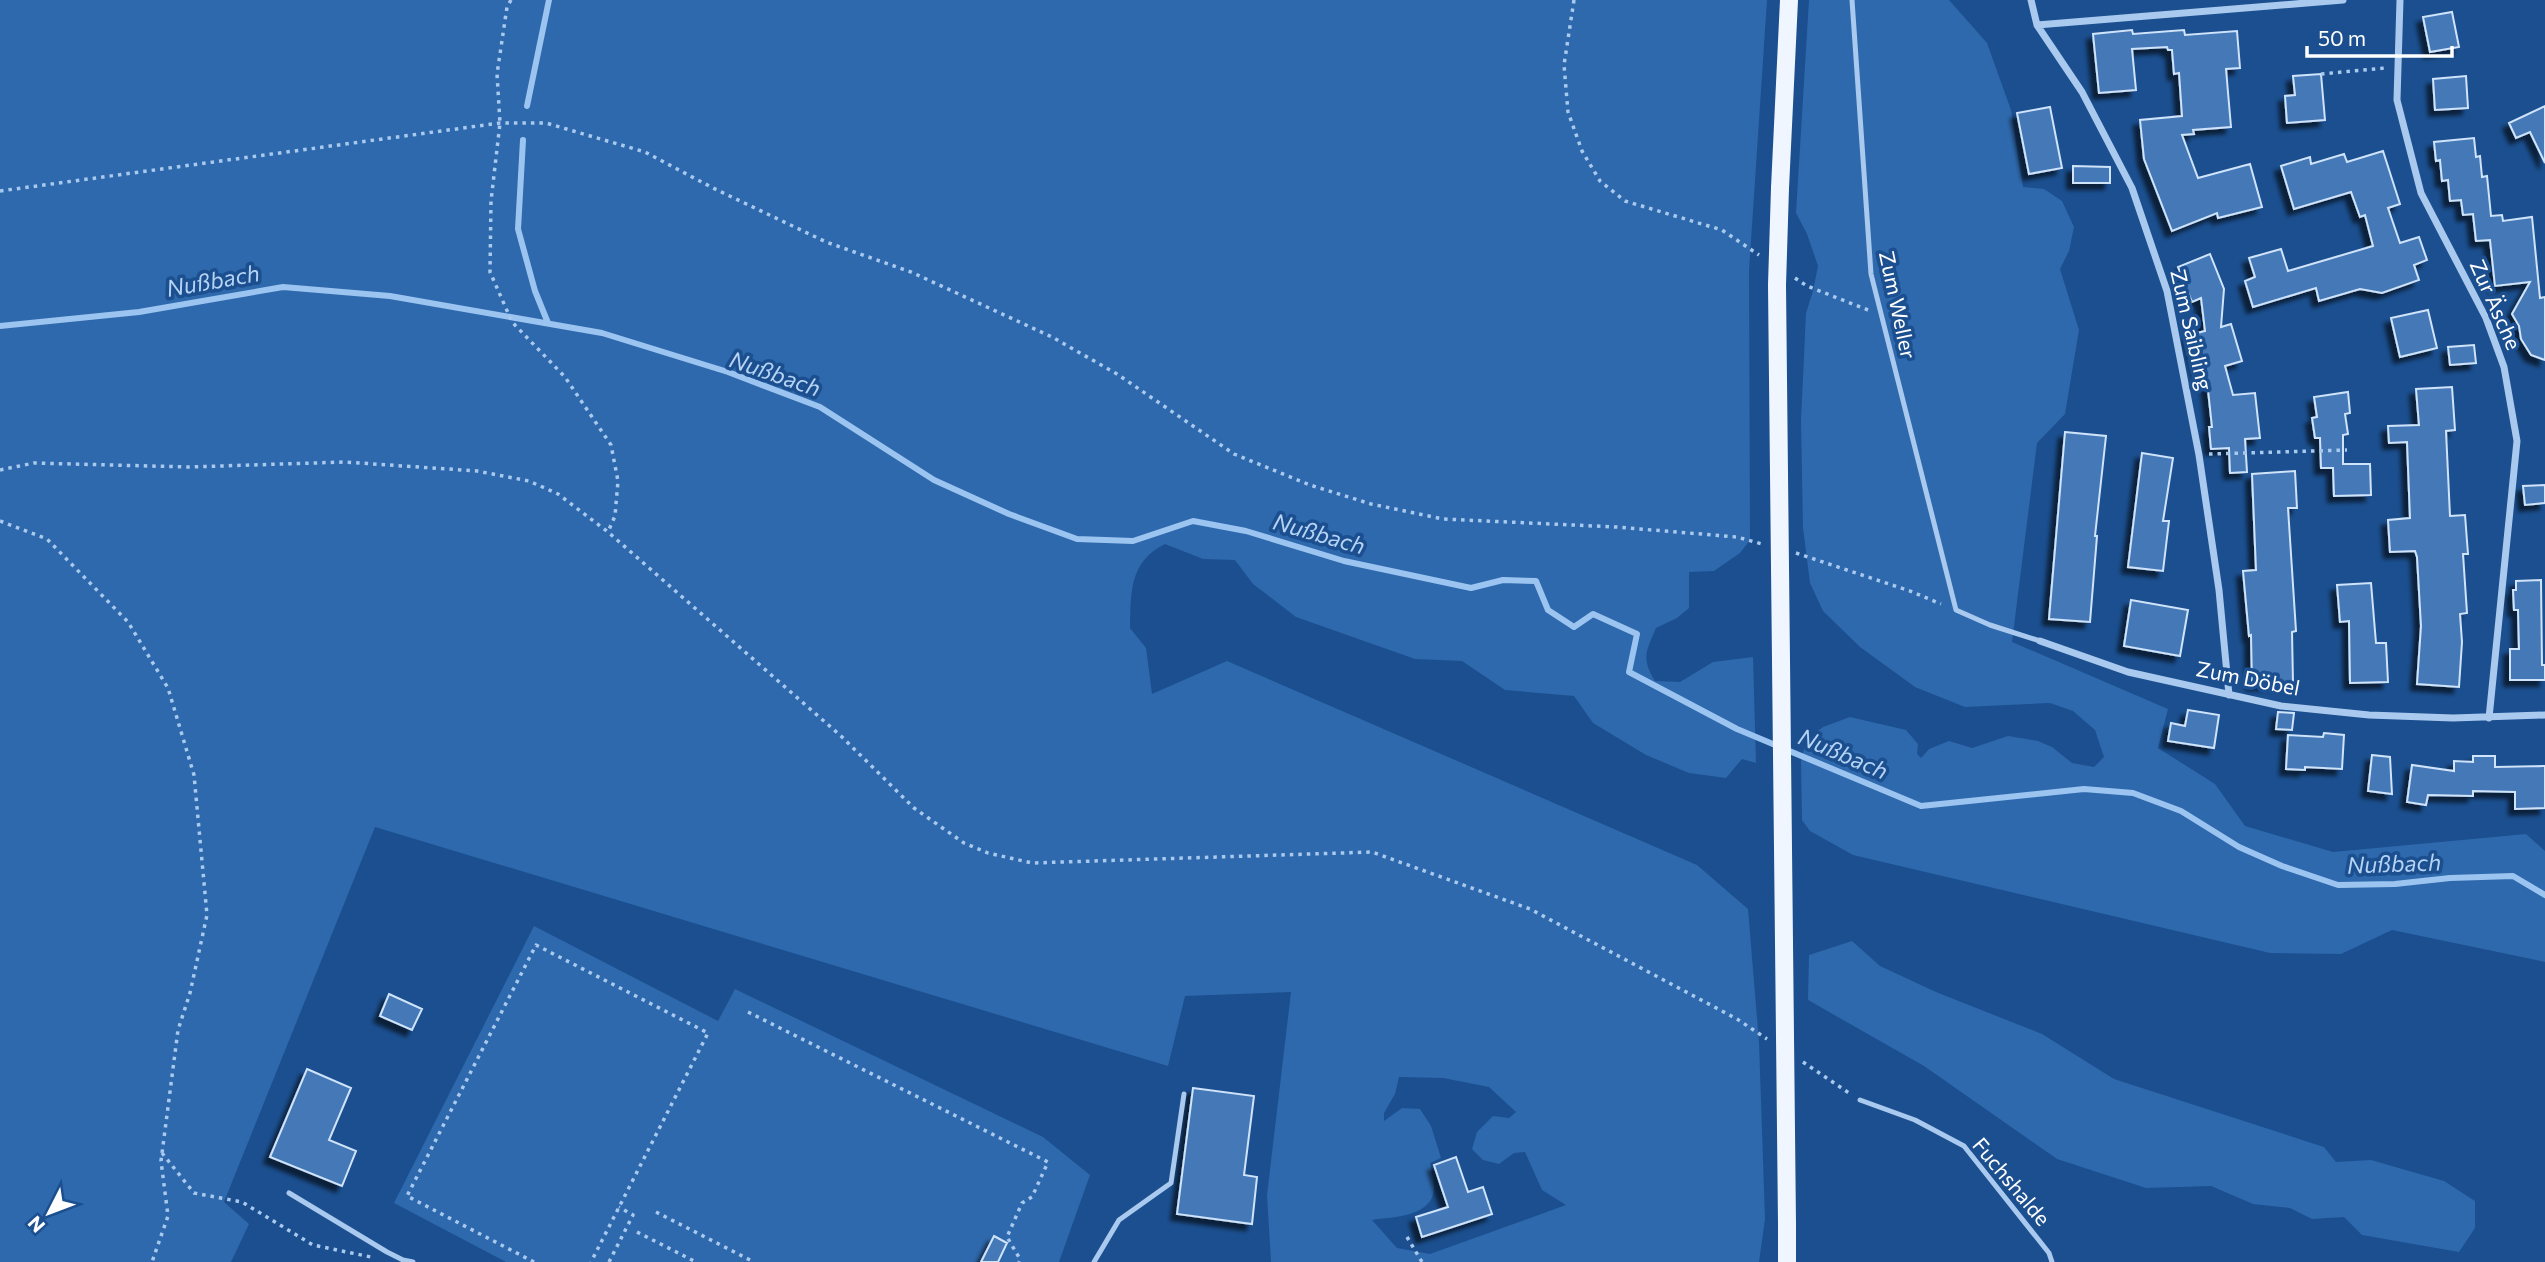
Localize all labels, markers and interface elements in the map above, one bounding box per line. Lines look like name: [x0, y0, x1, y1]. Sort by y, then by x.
scale bar: [2307, 14, 2452, 58]
text: 50 m: [2318, 25, 2366, 50]
street label: Zum Weller: [1875, 249, 1922, 361]
street label: Zur Äsche: [2465, 256, 2527, 353]
water label: Nußbach: [164, 258, 262, 302]
street label: Zum Saibling: [2166, 267, 2219, 393]
water label: Nußbach: [726, 344, 824, 402]
water label: Nußbach: [1270, 507, 1368, 559]
street label: Zum Döbel: [2194, 655, 2302, 700]
water label: Nußbach: [1795, 722, 1892, 784]
water label: Nußbach: [2346, 847, 2442, 879]
street label: Fuchshalde: [1968, 1132, 2056, 1230]
north arrow: [14, 1178, 84, 1248]
text: N: [23, 1212, 49, 1238]

